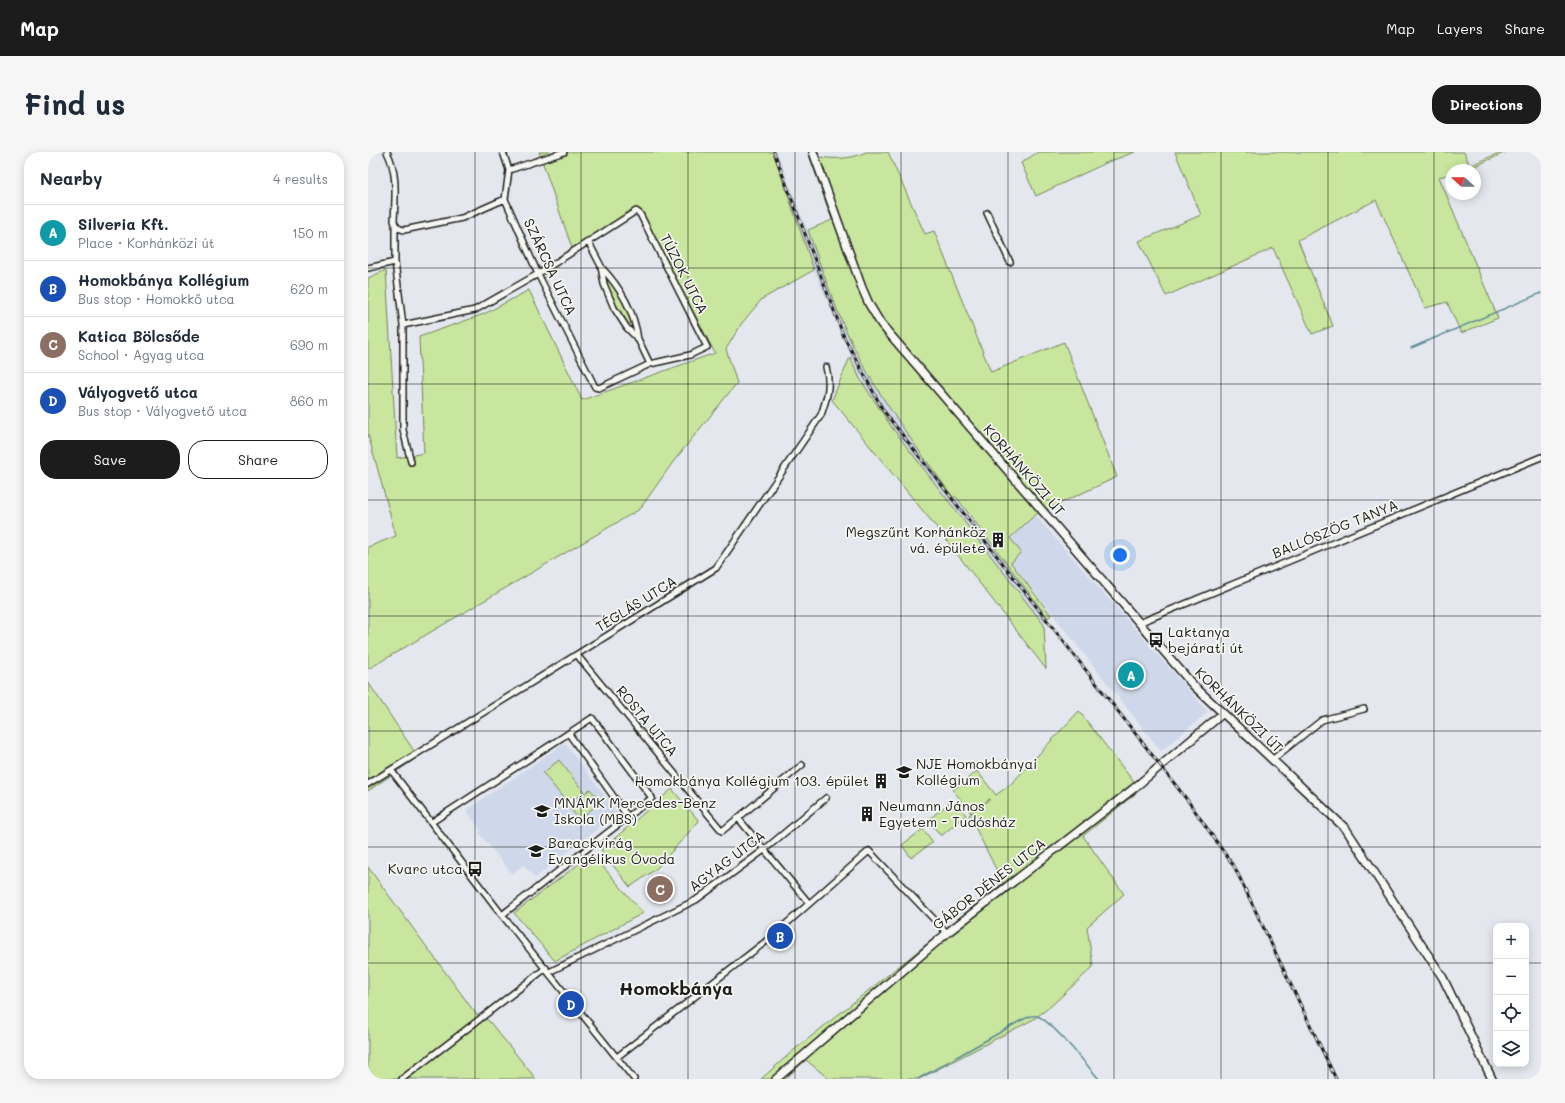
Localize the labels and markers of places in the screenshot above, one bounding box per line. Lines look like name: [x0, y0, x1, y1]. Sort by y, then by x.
place label: Megszűnt Korhánköz vá. épülete: [846, 522, 986, 557]
building icon: Megszűnt Korhánköz vá. épülete: [989, 531, 1007, 549]
place label: Laktanya bejárati út: [1168, 622, 1244, 657]
bus stop icon: Laktanya bejárati út: [1147, 631, 1165, 649]
pin: A: [1118, 660, 1144, 690]
place label: NJE Homokbányai Kollégium: [916, 754, 1037, 789]
school or university icon: NJE Homokbányai Kollégium: [895, 763, 913, 781]
place label: Homokbánya Kollégium 103. épület: [634, 771, 869, 790]
building icon: Homokbánya Kollégium 103. épület: [872, 772, 890, 790]
place label: MNÁMK Mercedes-Benz Iskola (MBS): [554, 793, 716, 828]
place label: Neumann János Egyetem - Tudósház: [879, 796, 1016, 831]
school or university icon: MNÁMK Mercedes-Benz Iskola (MBS): [533, 802, 551, 820]
building icon: Neumann János Egyetem - Tudósház: [858, 805, 876, 823]
place label: Barackvirág Evangélikus Óvoda: [548, 833, 675, 868]
school or university icon: Barackvirág Evangélikus Óvoda: [527, 842, 545, 860]
place label: Kvarc utca: [388, 859, 463, 878]
bus stop icon: Kvarc utca: [466, 860, 484, 878]
pin: C: [647, 874, 673, 904]
pin: B: [767, 921, 793, 951]
pin: D: [558, 989, 584, 1019]

